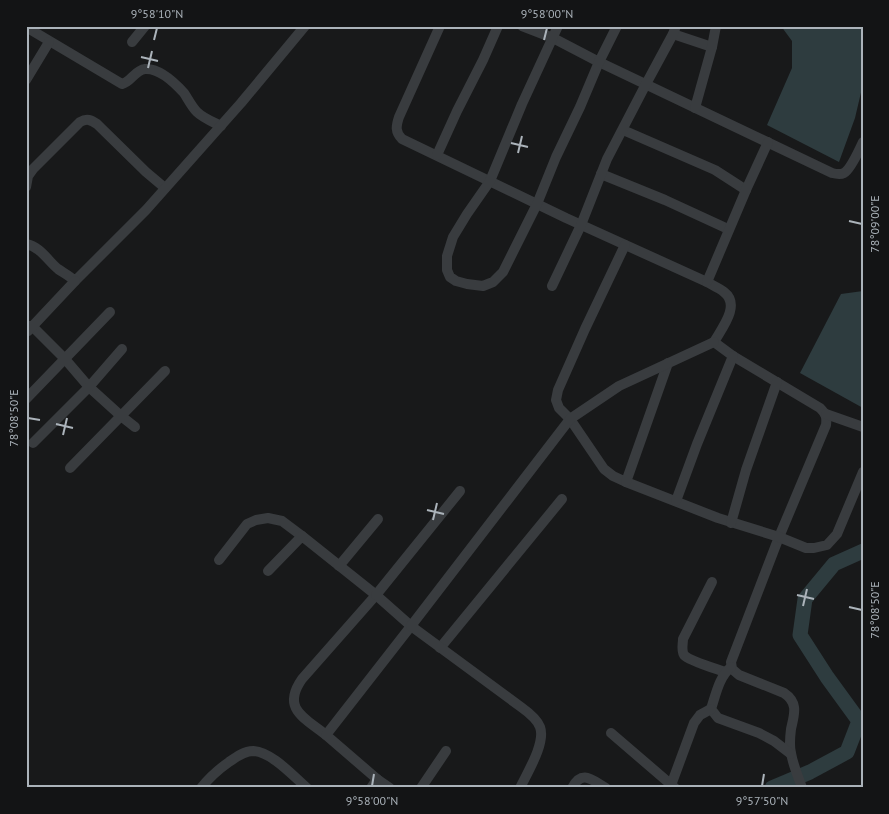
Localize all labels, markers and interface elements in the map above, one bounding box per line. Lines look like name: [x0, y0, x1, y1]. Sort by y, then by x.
text: 9°58'10"N: [131, 6, 183, 21]
text: 9°58'00"N: [521, 6, 573, 21]
text: 78°09'00"E: [867, 195, 882, 253]
text: 78°08'50"E: [6, 389, 21, 447]
text: 78°08'50"E: [867, 581, 882, 639]
text: 9°58'00"N: [346, 793, 398, 808]
text: 9°57'50"N: [736, 793, 788, 808]

